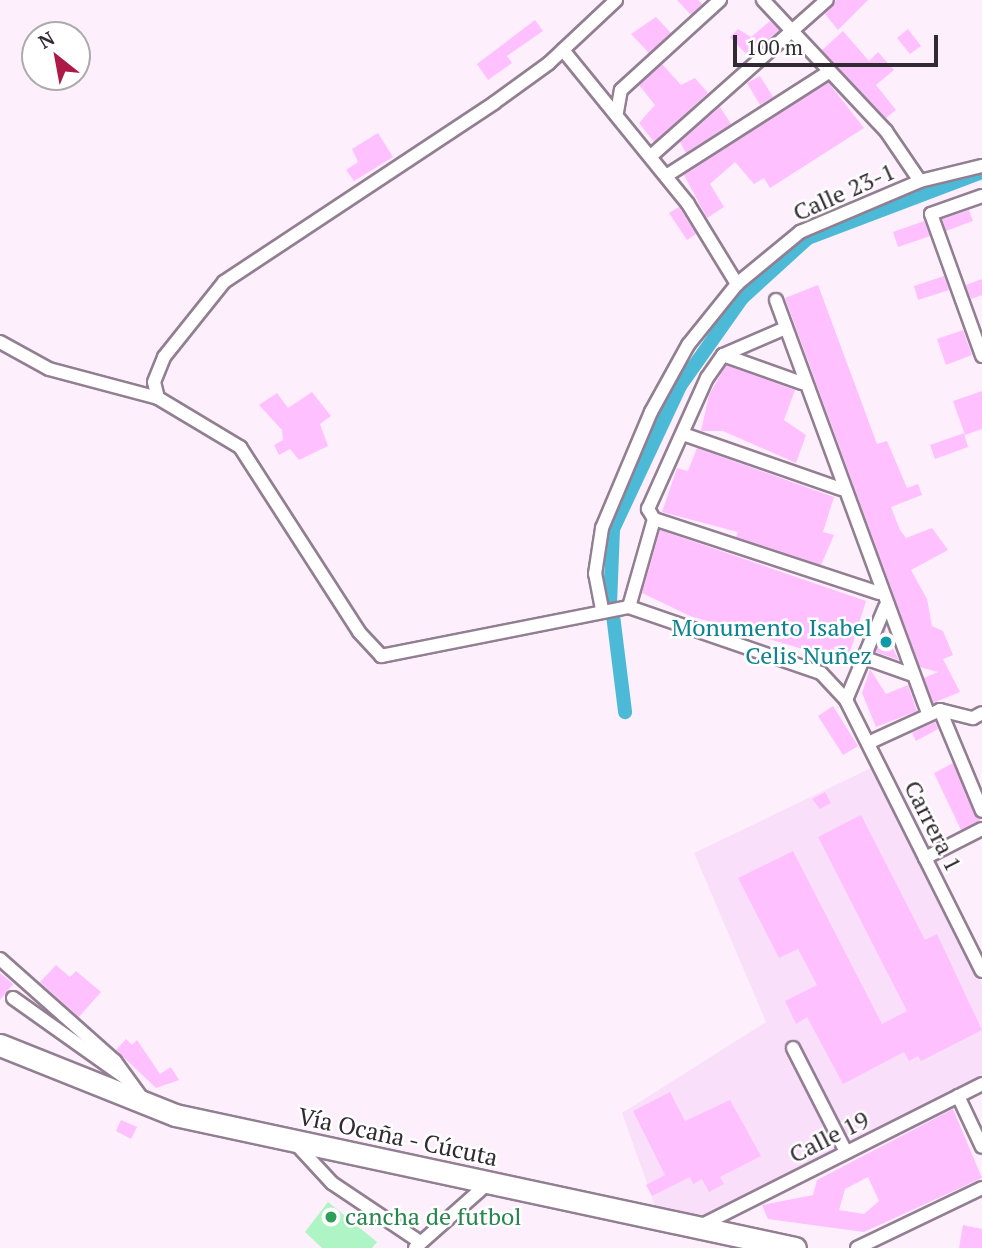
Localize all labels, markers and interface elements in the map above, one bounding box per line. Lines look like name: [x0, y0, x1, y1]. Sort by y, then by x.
north arrow: [21, 21, 91, 91]
scale bar: [737, 21, 942, 65]
text: N: [33, 25, 59, 54]
text: 100 m: [746, 33, 803, 61]
street label: Calle 23-1: [789, 157, 899, 227]
place label: Monumento Isabel Celis Nuñez: [672, 614, 872, 670]
marker: Monumento Isabel Celis Nuñez: [878, 634, 894, 650]
street label: Carrera 1: [898, 776, 968, 876]
street label: Vía Ocaña - Cúcuta: [295, 1102, 501, 1172]
street label: Calle 19: [784, 1105, 874, 1169]
place label: cancha de futbol: [345, 1203, 521, 1231]
marker: cancha de futbol: [323, 1209, 339, 1225]

